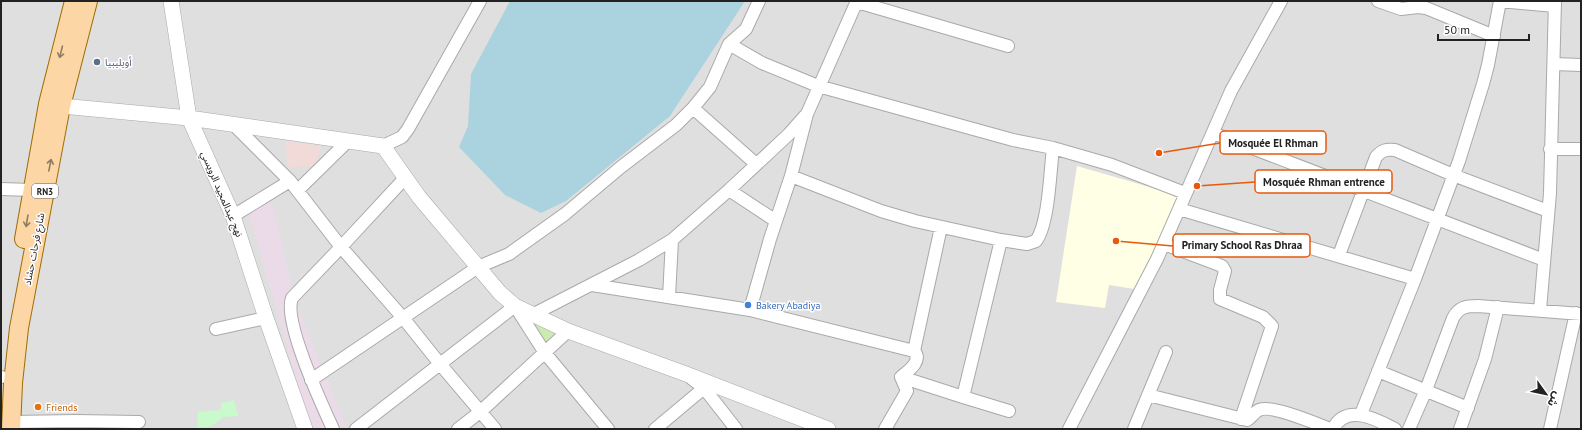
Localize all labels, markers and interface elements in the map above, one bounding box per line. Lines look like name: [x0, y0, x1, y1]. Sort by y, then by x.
scale bar: [1438, 16, 1529, 42]
text: 50 m: [1444, 22, 1470, 37]
one-way arrow: [57, 46, 64, 59]
place label: أويليبيا: [105, 56, 132, 69]
marker: أويليبيا: [92, 57, 102, 67]
callout: Mosquée El Rhman: [1220, 131, 1326, 154]
text: Mosquée El Rhman: [1228, 136, 1318, 150]
street label: نهج عبدالمجيد الرويسي: [197, 149, 246, 240]
one-way arrow: [46, 159, 54, 172]
callout: Mosquée Rhman entrence: [1255, 170, 1392, 193]
text: Mosquée Rhman entrence: [1263, 175, 1385, 189]
road number: RN3: [32, 184, 58, 198]
street label: شارع فرحات حشاد: [21, 211, 48, 287]
one-way arrow: [23, 214, 31, 227]
callout: Primary School Ras Dhraa: [1173, 234, 1310, 257]
text: Primary School Ras Dhraa: [1182, 238, 1302, 252]
place label: Bakery Abadiya: [756, 299, 821, 312]
marker: Bakery Abadiya: [743, 300, 753, 310]
north arrow: [1526, 374, 1566, 414]
text: ش: [1544, 389, 1564, 410]
place label: Friends: [46, 401, 77, 414]
marker: Friends: [33, 402, 43, 412]

